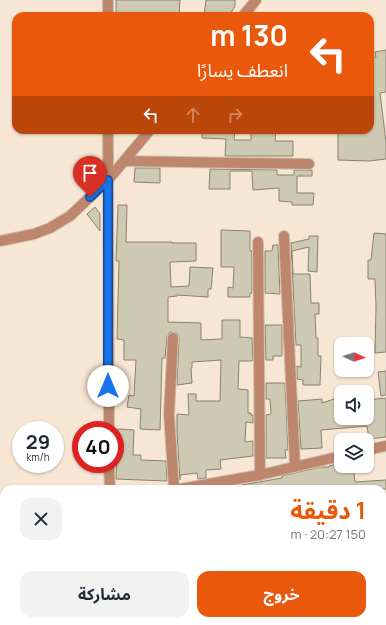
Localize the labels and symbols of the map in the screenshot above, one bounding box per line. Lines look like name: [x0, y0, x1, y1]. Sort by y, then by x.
pin: [73, 156, 107, 197]
north arrow: [334, 337, 374, 377]
position arrow: [87, 365, 129, 407]
speed limit sign: 40: [72, 421, 124, 473]

